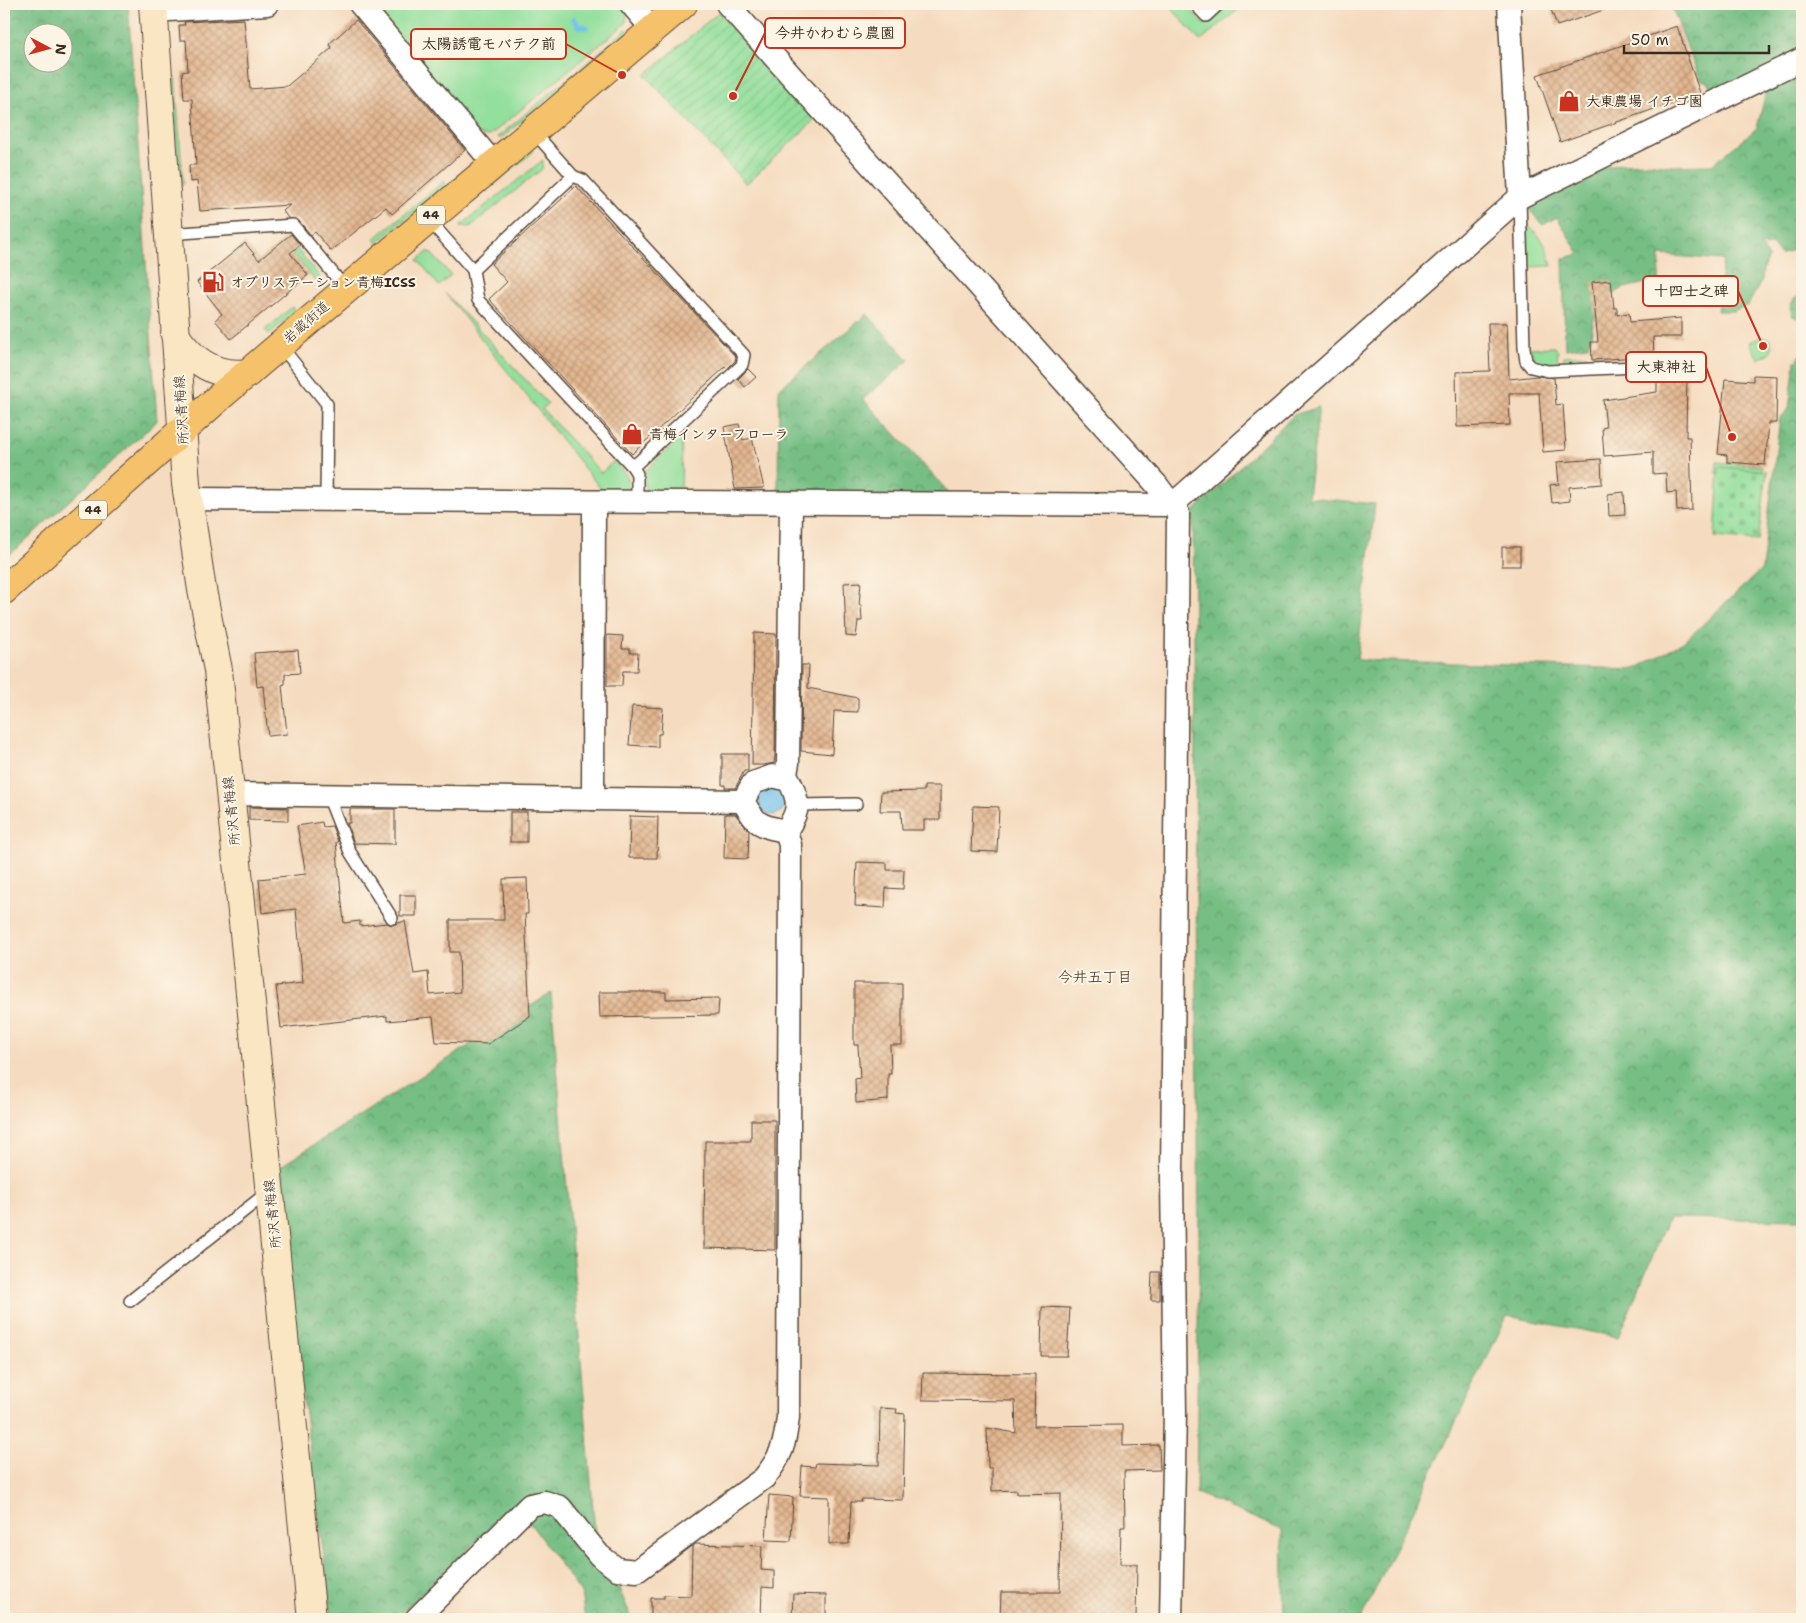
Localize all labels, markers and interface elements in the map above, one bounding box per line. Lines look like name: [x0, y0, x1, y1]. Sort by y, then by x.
callout: 今井かわむら農園: [765, 18, 905, 48]
north arrow: [22, 22, 72, 72]
scale bar: [1624, 22, 1768, 54]
text: 今井かわむら農園: [775, 23, 895, 43]
callout: 太陽誘電モバテク前: [411, 29, 566, 59]
text: 50 m: [1631, 30, 1669, 50]
text: 太陽誘電モバテク前: [422, 34, 556, 54]
text: N: [51, 43, 70, 56]
shop icon: 大東農場 イチゴ園: [1556, 88, 1582, 114]
place label: 大東農場 イチゴ園: [1586, 92, 1703, 110]
road number: 44: [417, 206, 445, 224]
fuel station icon: オブリステーション青梅ICSS: [200, 269, 226, 295]
place label: オブリステーション青梅ICSS: [230, 273, 416, 291]
callout: 十四士之碑: [1643, 276, 1738, 306]
text: 十四士之碑: [1653, 281, 1729, 301]
street label: 岩蔵街道: [279, 297, 333, 347]
callout: 大東神社: [1626, 352, 1706, 382]
text: 大東神社: [1636, 357, 1696, 377]
street label: 所沢青梅線: [170, 374, 192, 446]
shop icon: 青梅インターフローラ: [619, 421, 645, 447]
place label: 青梅インターフローラ: [649, 425, 788, 443]
road number: 44: [79, 500, 107, 520]
street label: 所沢青梅線: [218, 775, 244, 847]
district label: 今井五丁目: [1057, 967, 1133, 987]
street label: 所沢青梅線: [259, 1178, 285, 1250]

